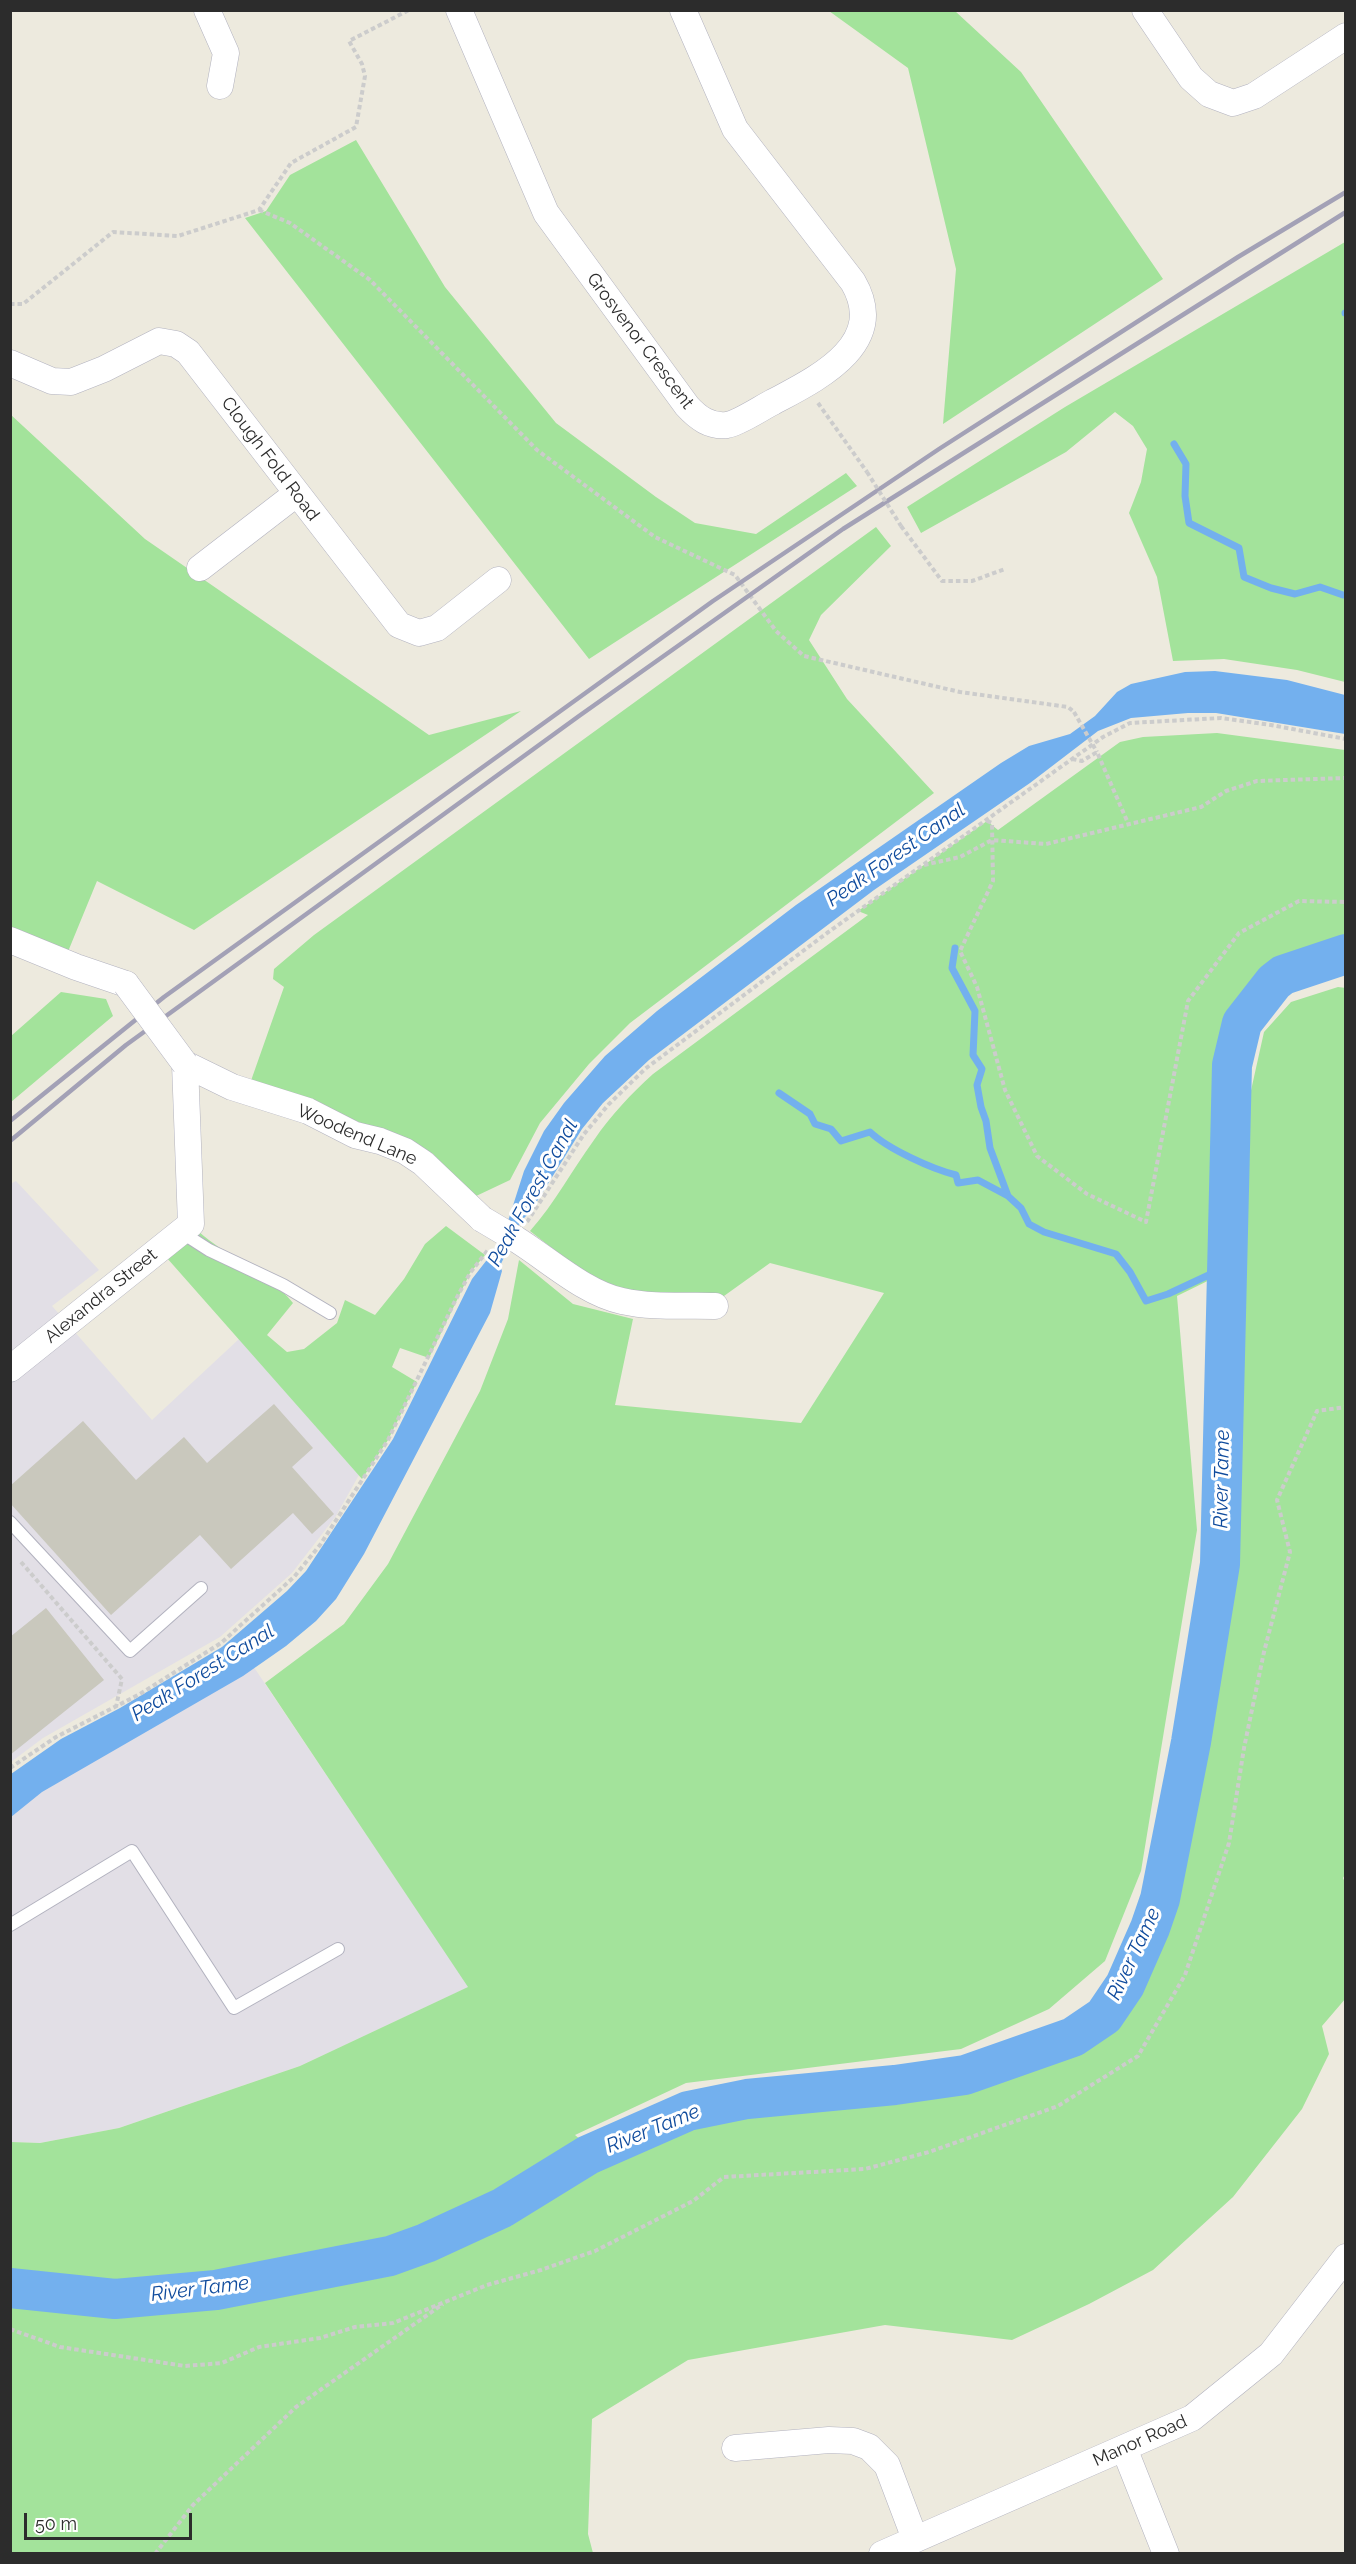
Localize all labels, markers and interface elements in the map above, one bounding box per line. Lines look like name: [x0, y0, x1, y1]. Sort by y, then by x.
street label: Grosvenor Crescent: [582, 269, 698, 413]
street label: Clough Fold Road: [216, 393, 324, 525]
water label: Peak Forest Canal: [822, 798, 970, 912]
street label: Woodend Lane: [294, 1100, 420, 1170]
water label: Peak Forest Canal: [483, 1115, 583, 1271]
street label: Alexandra Street: [40, 1244, 162, 1348]
water label: River Tame: [1209, 1429, 1235, 1529]
water label: Peak Forest Canal: [127, 1619, 279, 1727]
water label: River Tame: [1102, 1904, 1166, 2004]
water label: River Tame: [603, 2099, 703, 2159]
water label: River Tame: [150, 2271, 250, 2307]
street label: Manor Road: [1090, 2411, 1190, 2471]
scale bar: [27, 2501, 195, 2539]
text: 50 m: [35, 2513, 77, 2534]

